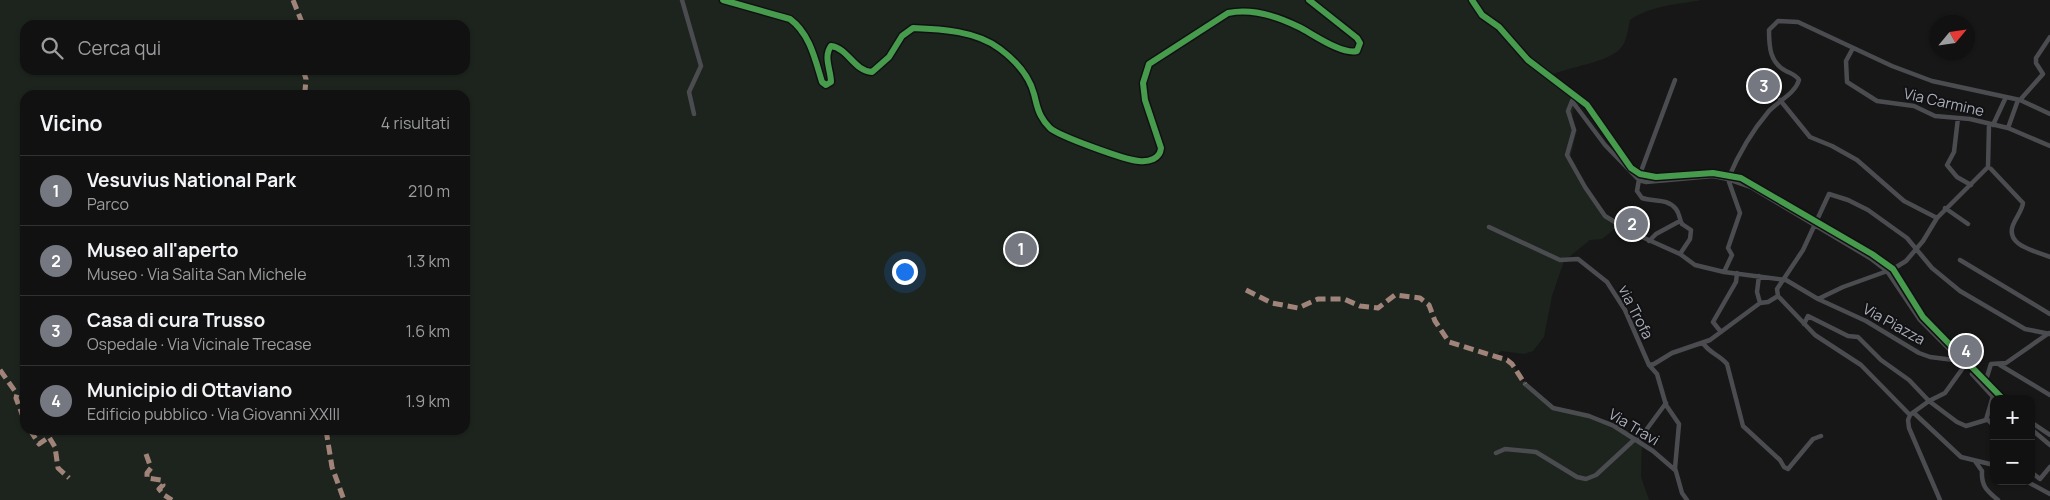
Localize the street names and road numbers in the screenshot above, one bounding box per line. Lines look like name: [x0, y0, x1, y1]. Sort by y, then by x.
street label: Via Carmine: [1902, 83, 1986, 121]
street label: via Trofa: [1613, 281, 1659, 343]
street label: Via Piazza: [1859, 298, 1929, 350]
street label: Via Travi: [1605, 404, 1663, 450]

